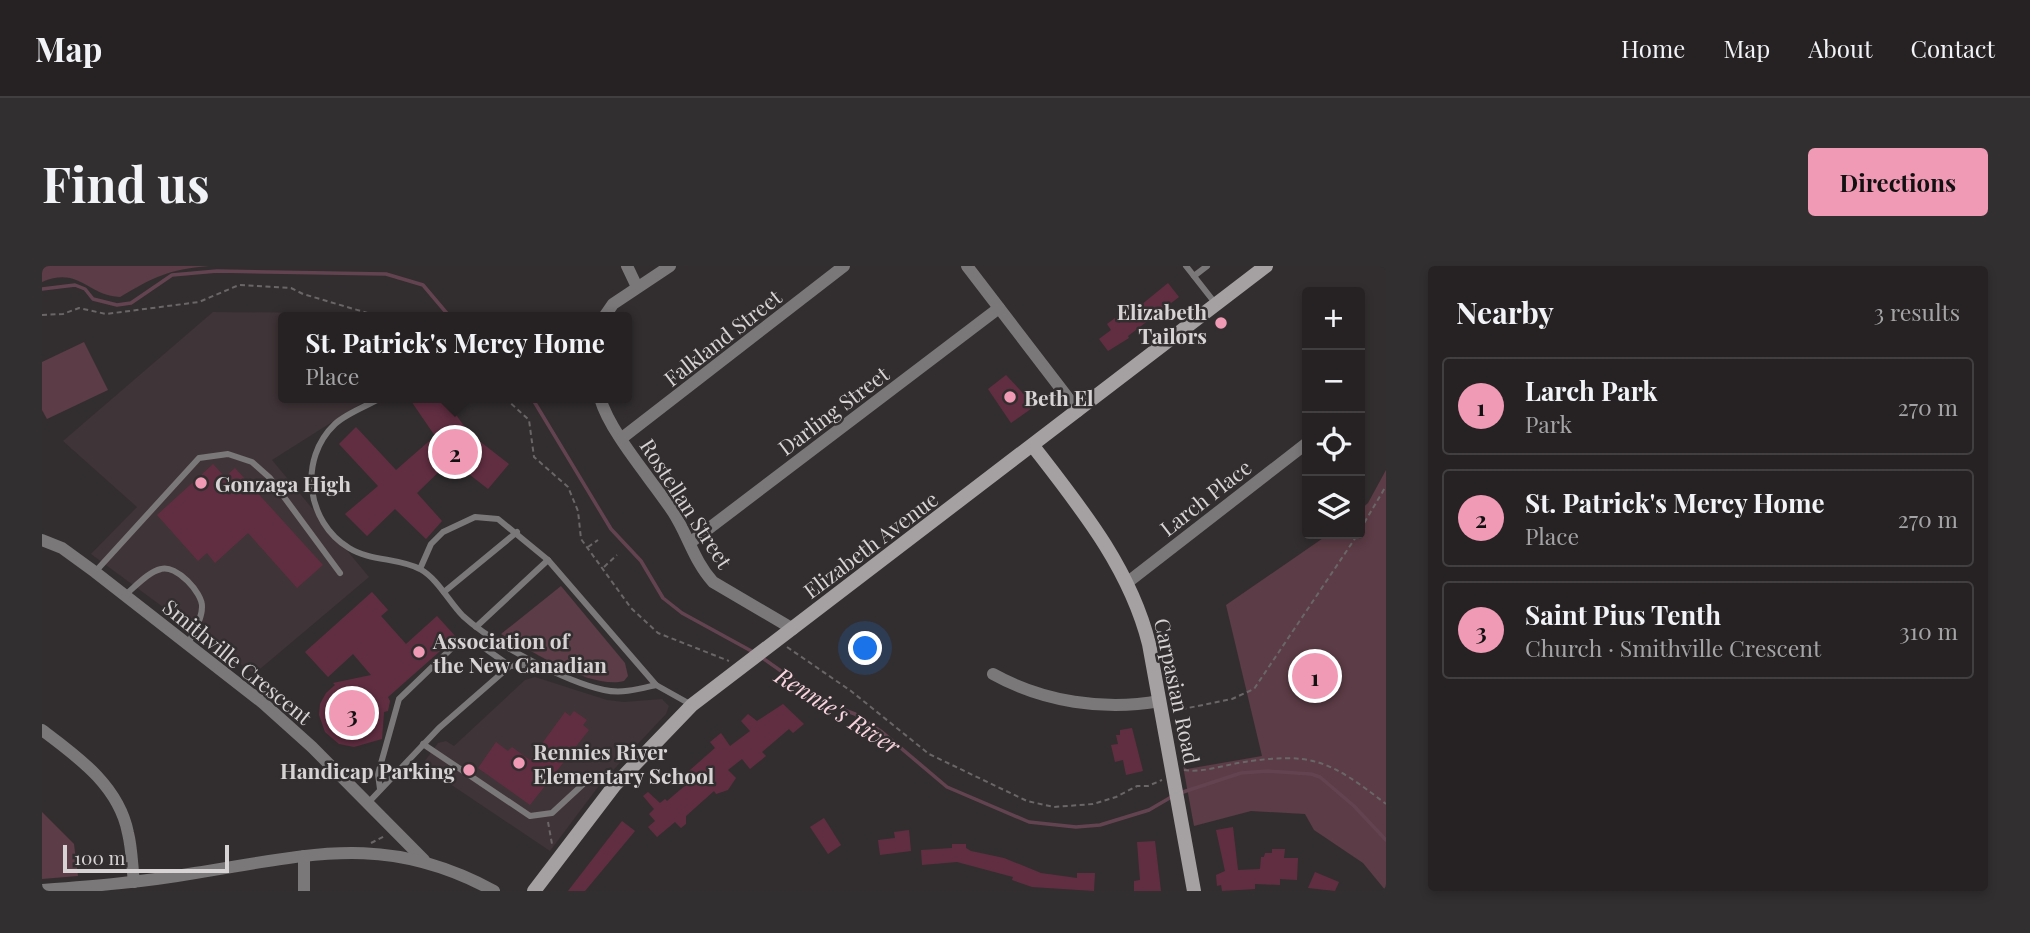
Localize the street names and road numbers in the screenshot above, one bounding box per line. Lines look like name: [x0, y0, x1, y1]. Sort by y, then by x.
street label: Falkland Street: [657, 282, 787, 392]
street label: Darling Street: [772, 359, 894, 461]
street label: Rostellan Street: [635, 433, 740, 574]
street label: Larch Place: [1153, 452, 1257, 542]
street label: Elizabeth Avenue: [797, 484, 943, 604]
street label: Smithville Crescent: [158, 592, 319, 730]
street label: Carpasian Road: [1149, 615, 1207, 767]

